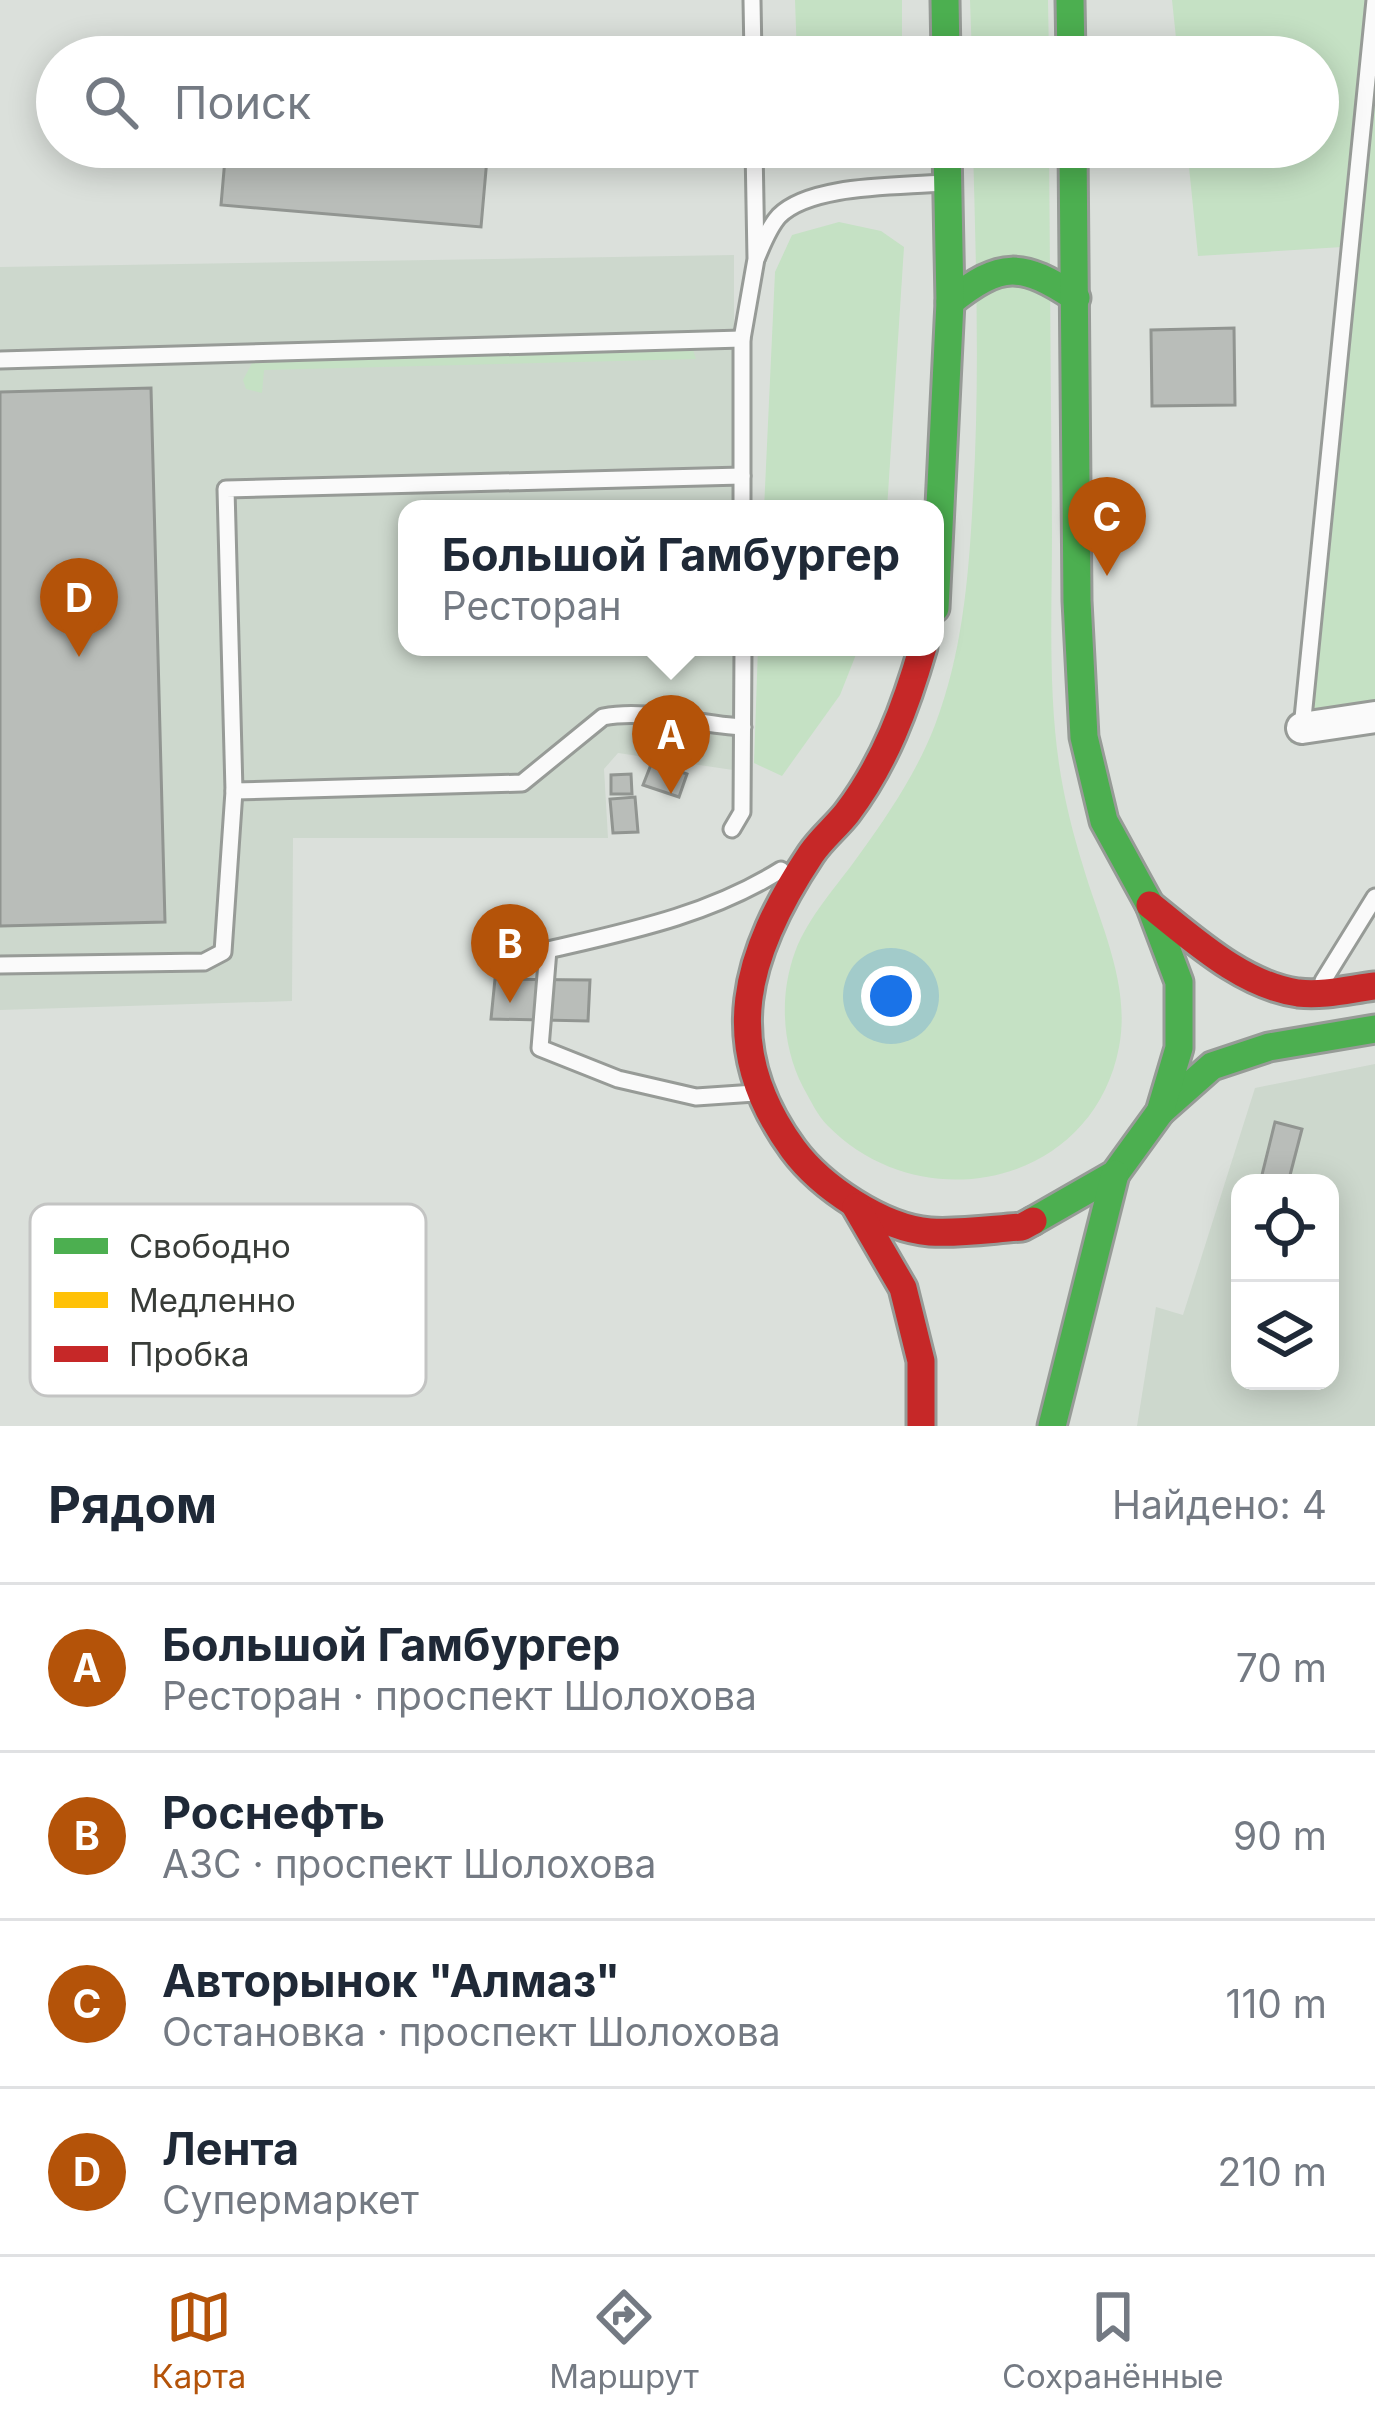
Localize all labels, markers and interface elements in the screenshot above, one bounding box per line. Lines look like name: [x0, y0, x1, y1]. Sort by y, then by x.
search box: [36, 36, 1339, 168]
icon: search: [78, 69, 144, 135]
text: Поиск: [174, 75, 311, 130]
pin: C: [1068, 477, 1146, 576]
popup: [398, 500, 944, 656]
text: Большой Гамбургер: [442, 527, 900, 582]
pin: D: [40, 558, 118, 657]
text: Ресторан: [442, 582, 622, 629]
pin: A: [632, 695, 710, 794]
pin: B: [471, 904, 549, 1003]
your location: [861, 966, 921, 1026]
map controls: [1231, 1174, 1339, 1390]
button: locate: [1231, 1174, 1339, 1282]
legend: [30, 1204, 426, 1396]
text: Свободно: [129, 1226, 291, 1266]
text: Медленно: [129, 1280, 296, 1320]
button: layers: [1231, 1282, 1339, 1390]
text: Пробка: [129, 1334, 249, 1374]
text: Рядом: [48, 1474, 217, 1535]
text: Найдено: 4: [1112, 1481, 1327, 1528]
text: Большой Гамбургер: [162, 1617, 620, 1672]
text: A: [72, 1644, 102, 1691]
text: 70 m: [1236, 1644, 1327, 1691]
text: Ресторан · проспект Шолохова: [162, 1672, 757, 1719]
text: Роснефть: [162, 1785, 385, 1840]
text: B: [74, 1812, 100, 1859]
text: 90 m: [1233, 1812, 1327, 1859]
text: АЗС · проспект Шолохова: [162, 1840, 656, 1887]
text: Авторынок "Алмаз": [162, 1953, 620, 2008]
text: C: [73, 1980, 101, 2027]
text: 110 m: [1226, 1980, 1327, 2027]
text: Остановка · проспект Шолохова: [162, 2008, 781, 2055]
text: Лента: [162, 2121, 299, 2176]
text: D: [73, 2148, 101, 2195]
text: 210 m: [1218, 2148, 1327, 2195]
text: Супермаркет: [162, 2176, 419, 2223]
tab: Карта: [151, 2284, 246, 2396]
tab: Маршрут: [549, 2284, 699, 2396]
tab: Сохранённые: [1002, 2284, 1223, 2396]

